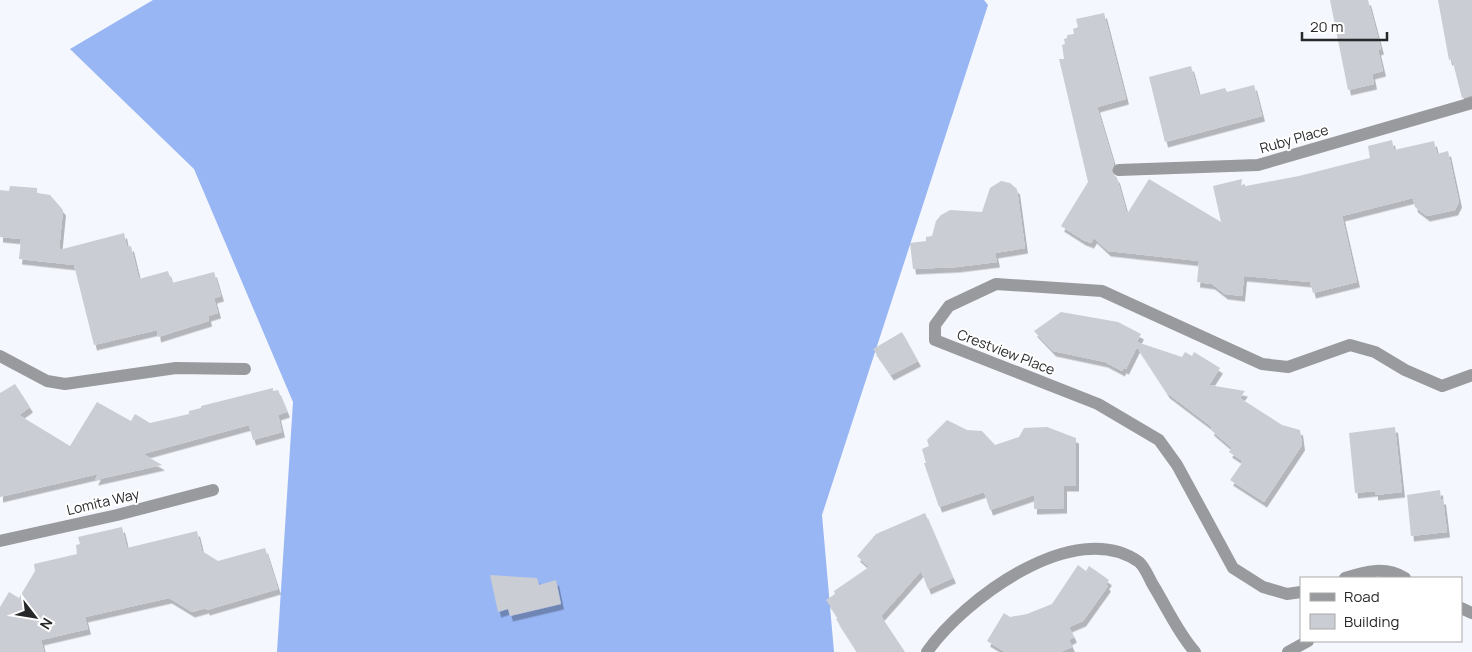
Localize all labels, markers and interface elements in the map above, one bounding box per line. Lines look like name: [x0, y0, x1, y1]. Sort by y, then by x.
scale bar: [1302, 10, 1387, 42]
text: 20 m: [1310, 16, 1343, 37]
street label: Ruby Place: [1257, 120, 1330, 157]
street label: Crestview Place: [955, 324, 1058, 379]
street label: Lomita Way: [65, 484, 142, 519]
legend: [1300, 577, 1462, 642]
text: Road: [1344, 586, 1380, 607]
north arrow: [10, 592, 60, 642]
text: Building: [1344, 611, 1399, 632]
text: N: [36, 615, 57, 633]

